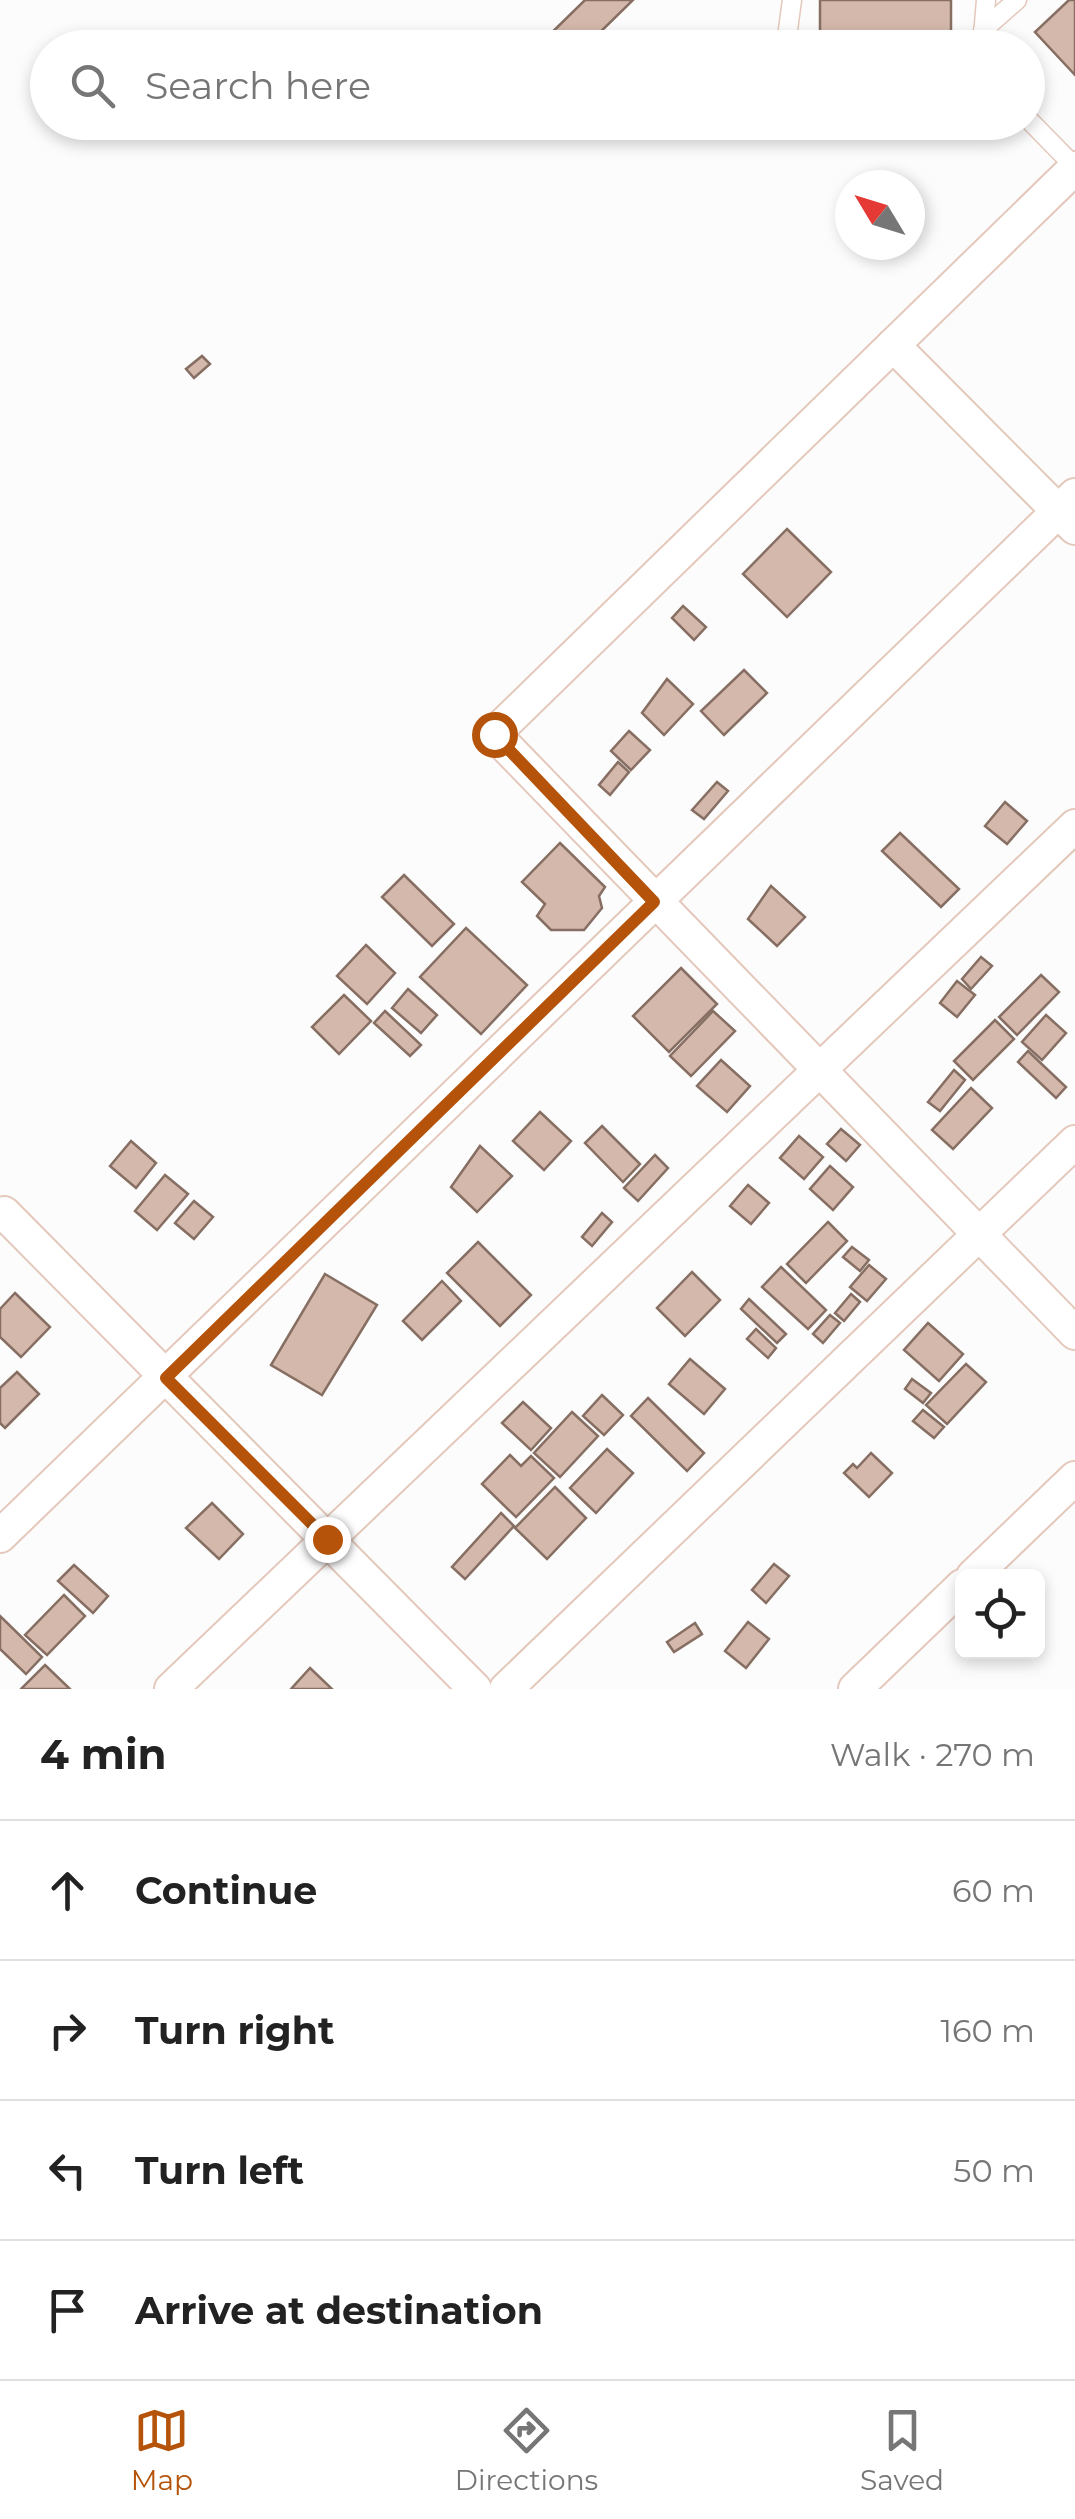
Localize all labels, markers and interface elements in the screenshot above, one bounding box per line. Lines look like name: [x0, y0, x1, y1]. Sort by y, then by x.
search box: [30, 30, 1045, 140]
icon: search: [65, 58, 120, 113]
text: Search here: [145, 62, 371, 109]
north arrow: [835, 170, 925, 260]
route start: [472, 712, 518, 758]
route end: [305, 1517, 351, 1563]
map controls: [955, 1569, 1045, 1659]
button: locate: [955, 1569, 1045, 1659]
text: 4 min: [40, 1728, 167, 1780]
text: Walk · 270 m: [830, 1735, 1035, 1774]
icon: ahead: [40, 1863, 95, 1918]
text: Continue: [135, 1867, 317, 1914]
text: 60 m: [952, 1871, 1035, 1910]
icon: right: [40, 2003, 95, 2058]
text: Turn right: [135, 2007, 334, 2054]
text: 160 m: [940, 2011, 1035, 2050]
icon: left: [40, 2143, 95, 2198]
text: Turn left: [135, 2147, 304, 2194]
text: 50 m: [953, 2151, 1035, 2190]
icon: arrive: [40, 2283, 95, 2338]
text: Arrive at destination: [135, 2287, 543, 2334]
tab: Map: [131, 2403, 193, 2497]
tab: Directions: [455, 2403, 598, 2497]
tab: Saved: [860, 2403, 944, 2497]

